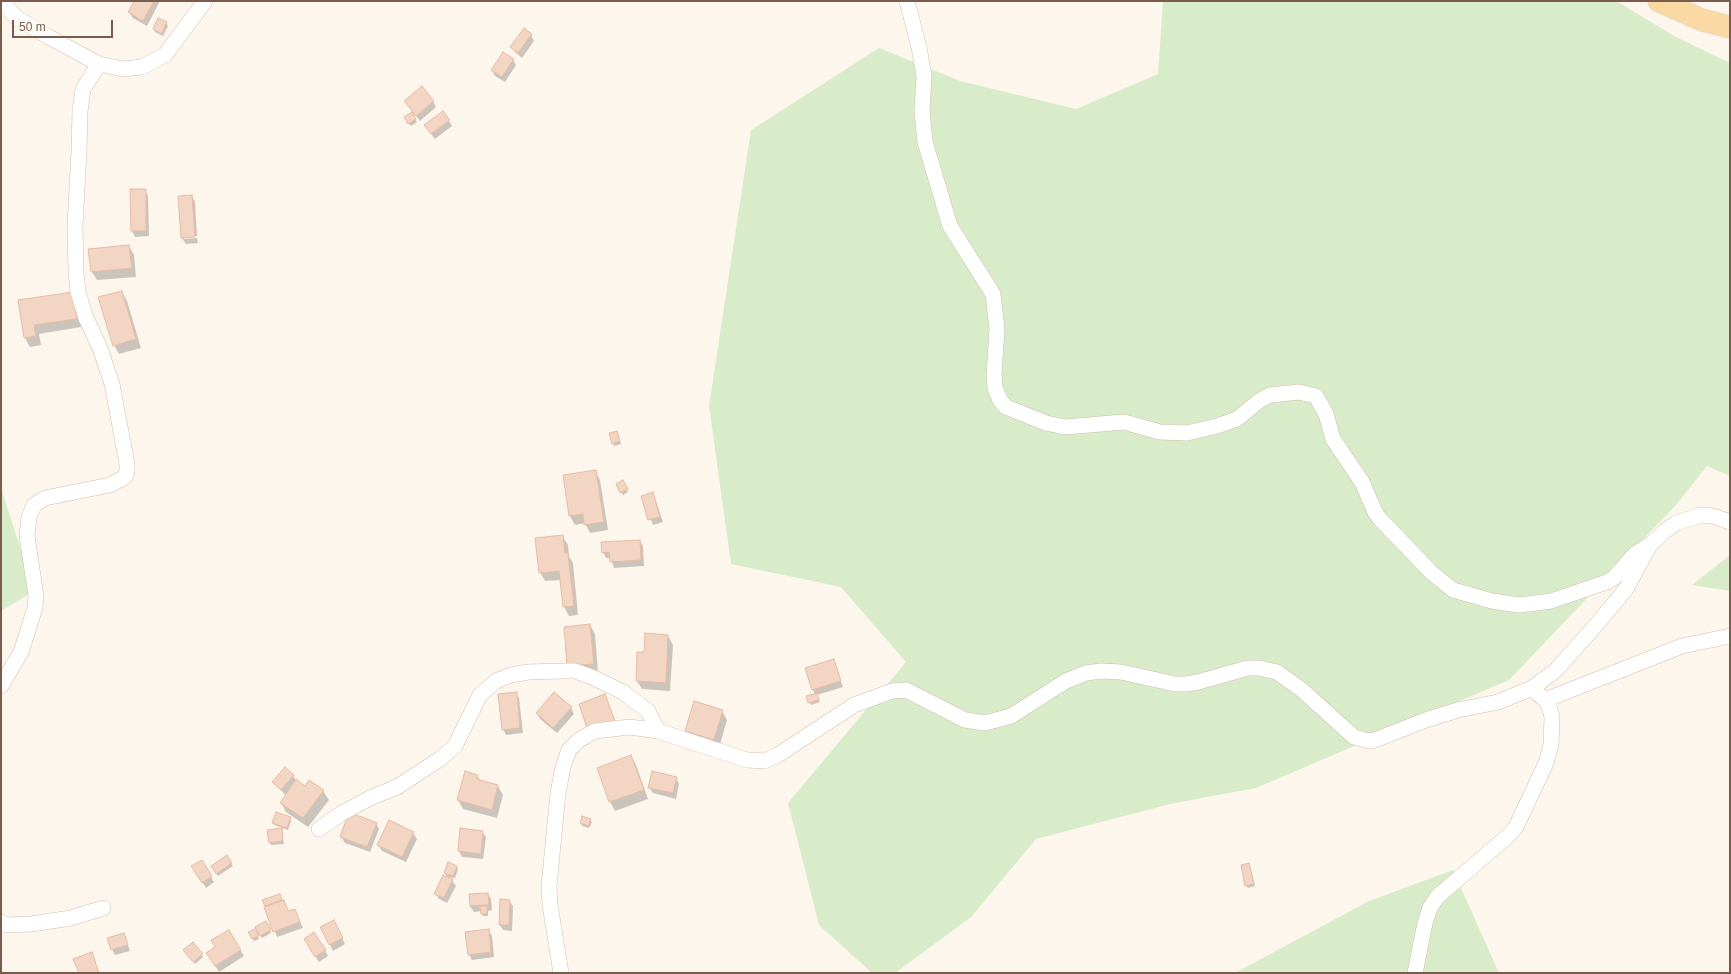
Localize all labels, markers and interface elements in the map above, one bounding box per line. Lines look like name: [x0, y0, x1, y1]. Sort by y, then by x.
scale bar: [14, 12, 115, 38]
text: 50 m: [19, 20, 46, 34]

